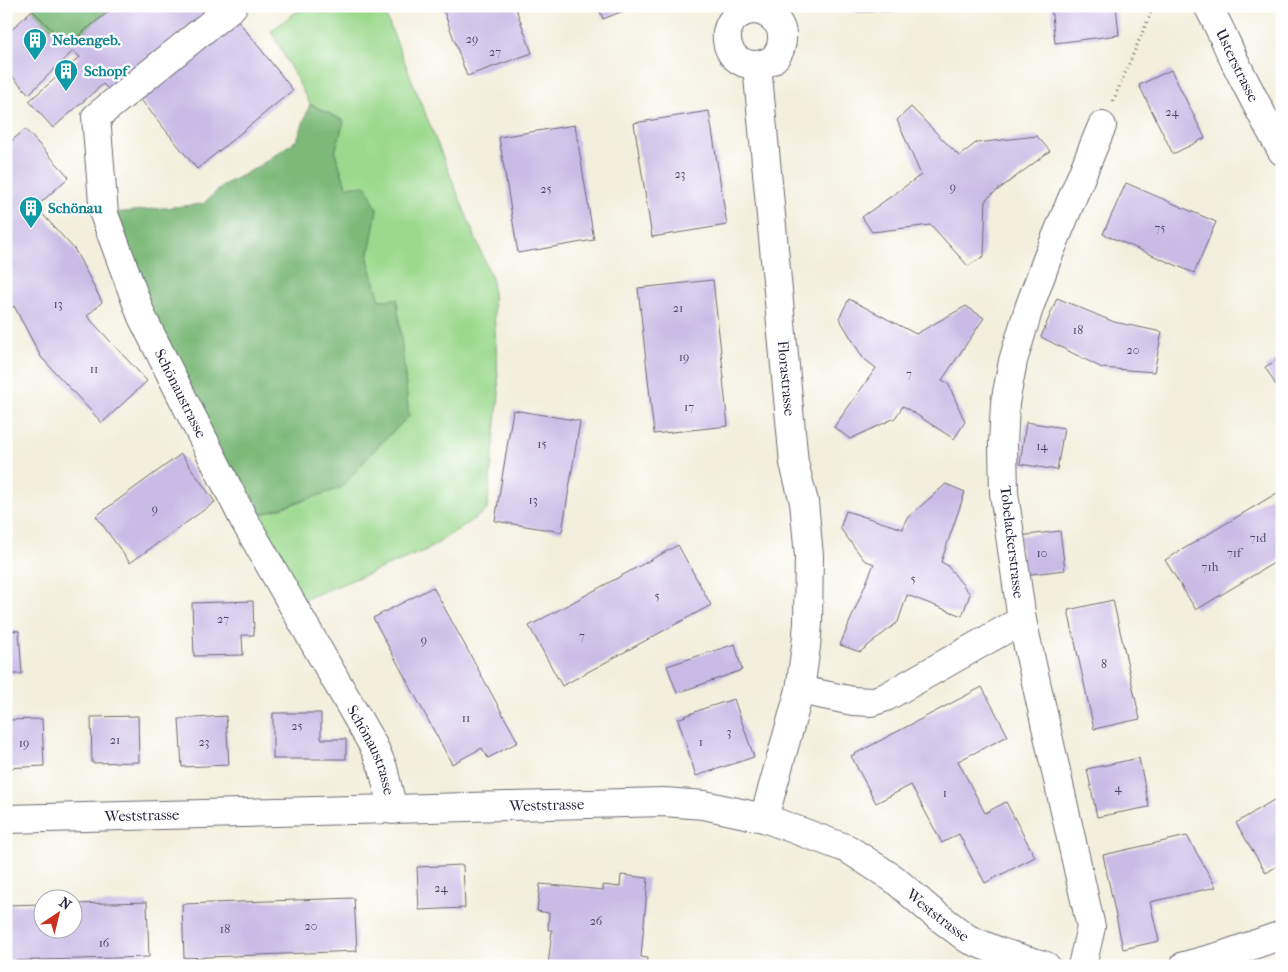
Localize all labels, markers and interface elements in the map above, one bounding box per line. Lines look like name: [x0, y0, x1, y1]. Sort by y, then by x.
street label: Usterstrasse: [1212, 26, 1263, 105]
building icon: Nebengeb.: [22, 27, 48, 61]
place label: Nebengeb.: [52, 31, 121, 49]
house number: 29: [466, 32, 478, 46]
house number: 27: [489, 45, 501, 59]
building icon: Schopf: [53, 58, 79, 92]
place label: Schopf: [84, 62, 131, 80]
house number: 24: [1165, 105, 1180, 119]
house number: 23: [674, 167, 686, 181]
house number: 9: [950, 180, 956, 194]
house number: 25: [540, 182, 552, 196]
building icon: Schönau: [18, 195, 44, 229]
place label: Schönau: [48, 199, 103, 217]
house number: 75: [1155, 221, 1165, 235]
house number: 13: [53, 297, 63, 311]
house number: 21: [673, 301, 683, 315]
house number: 18: [1073, 323, 1083, 337]
street label: Florastrasse: [774, 340, 799, 417]
house number: 20: [1127, 343, 1139, 357]
street label: Schönaustrasse: [151, 346, 211, 441]
house number: 19: [679, 350, 689, 364]
house number: 11: [90, 362, 98, 376]
house number: 7: [906, 367, 912, 381]
house number: 17: [684, 400, 694, 414]
house number: 15: [537, 437, 547, 451]
house number: 14: [1036, 439, 1049, 453]
street label: Tobelackerstrasse: [996, 485, 1028, 600]
house number: 13: [528, 493, 538, 507]
house number: 9: [152, 502, 158, 516]
house number: 71d: [1250, 531, 1267, 545]
house number: 10: [1037, 546, 1047, 560]
house number: 71f: [1227, 546, 1244, 560]
house number: 71h: [1202, 560, 1219, 574]
house number: 5: [910, 572, 916, 586]
house number: 5: [654, 589, 660, 603]
house number: 27: [217, 612, 229, 626]
house number: 7: [579, 629, 585, 643]
house number: 9: [421, 633, 427, 647]
house number: 8: [1101, 657, 1107, 671]
street label: Schönaustrasse: [343, 702, 398, 797]
house number: 11: [462, 711, 470, 725]
house number: 25: [291, 719, 303, 733]
house number: 3: [727, 725, 732, 739]
house number: 21: [110, 733, 120, 747]
house number: 23: [198, 735, 210, 749]
house number: 1: [699, 735, 703, 749]
house number: 19: [19, 736, 29, 750]
house number: 4: [1114, 781, 1122, 795]
house number: 1: [943, 786, 947, 800]
street label: Weststrasse: [508, 795, 585, 815]
street label: Weststrasse: [103, 806, 180, 825]
house number: 24: [434, 881, 449, 895]
street label: Weststrasse: [902, 884, 973, 946]
north arrow: [32, 890, 82, 940]
text: N: [56, 894, 75, 914]
house number: 26: [590, 914, 603, 928]
house number: 20: [305, 919, 317, 933]
house number: 18: [220, 922, 230, 936]
house number: 16: [99, 936, 110, 950]

